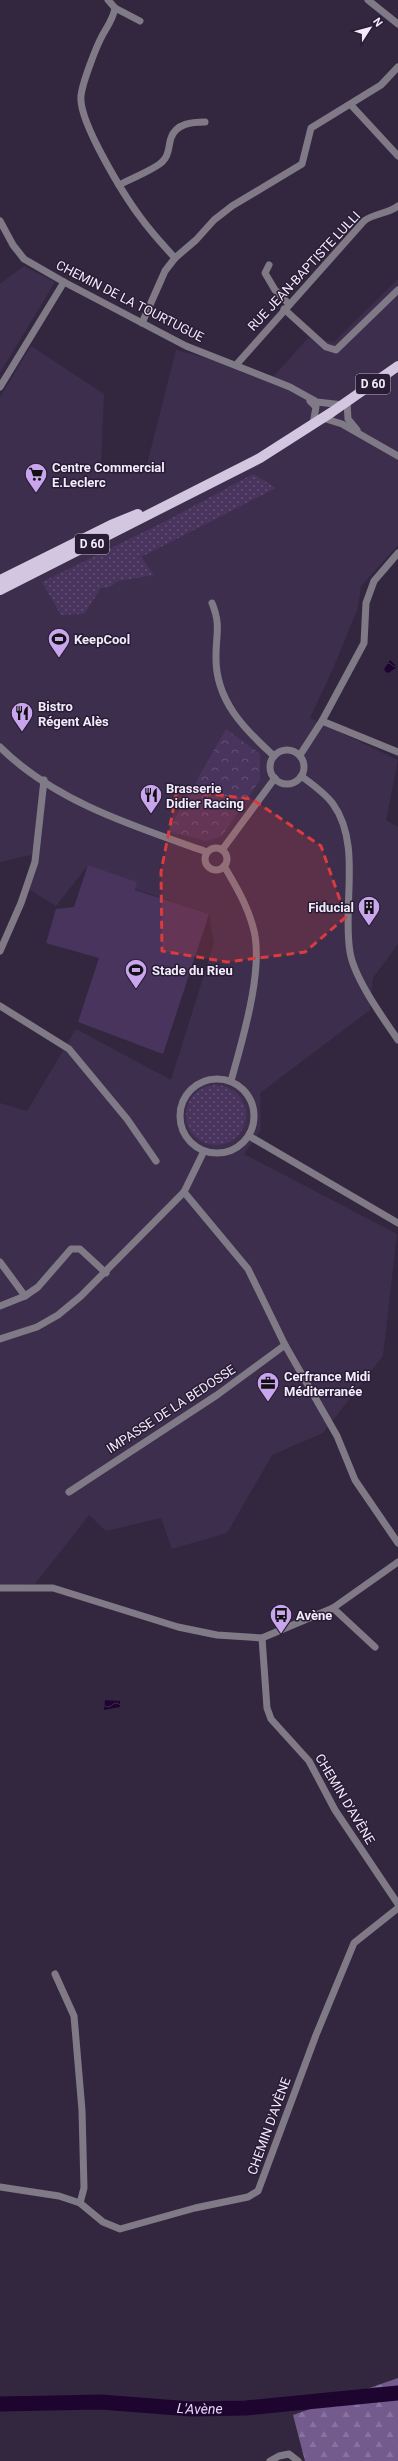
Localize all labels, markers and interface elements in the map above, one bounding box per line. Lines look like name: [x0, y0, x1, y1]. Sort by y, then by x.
north arrow: [350, 8, 390, 48]
text: N: [370, 15, 385, 30]
street label: RUE JEAN-BAPTISTE LULLI: [245, 208, 363, 334]
street label: CHEMIN DE LA TOURTUGUE: [54, 257, 206, 345]
road number: D 60: [356, 374, 390, 394]
place label: Centre Commercial E.Leclerc: [52, 460, 165, 490]
supermarket icon: Centre Commercial E.Leclerc: [23, 461, 49, 494]
road number: D 60: [75, 534, 109, 554]
sports icon: KeepCool: [46, 626, 72, 659]
place label: KeepCool: [74, 632, 130, 647]
place label: Bistro Régent Alès: [38, 699, 109, 729]
restaurant icon: Bistro Régent Alès: [9, 700, 35, 733]
place label: Brasserie Didier Racing: [166, 781, 244, 811]
restaurant icon: Brasserie Didier Racing: [138, 782, 164, 815]
building icon: Fiducial: [356, 894, 382, 927]
place label: Fiducial: [308, 900, 354, 915]
sports icon: Stade du Rieu: [123, 957, 149, 990]
place label: Stade du Rieu: [152, 963, 233, 978]
street label: IMPASSE DE LA BEDOSSE: [104, 1362, 238, 1456]
place label: Cerfrance Midi Méditerranée: [284, 1369, 370, 1399]
office icon: Cerfrance Midi Méditerranée: [255, 1370, 281, 1403]
bus stop icon: Avène: [268, 1602, 294, 1635]
place label: Avène: [296, 1608, 332, 1623]
street label: CHEMIN D'AVÈNE: [312, 1751, 378, 1847]
street label: CHEMIN D'AVÈNE: [244, 2075, 294, 2177]
water label: L'Avène: [176, 2400, 223, 2417]

